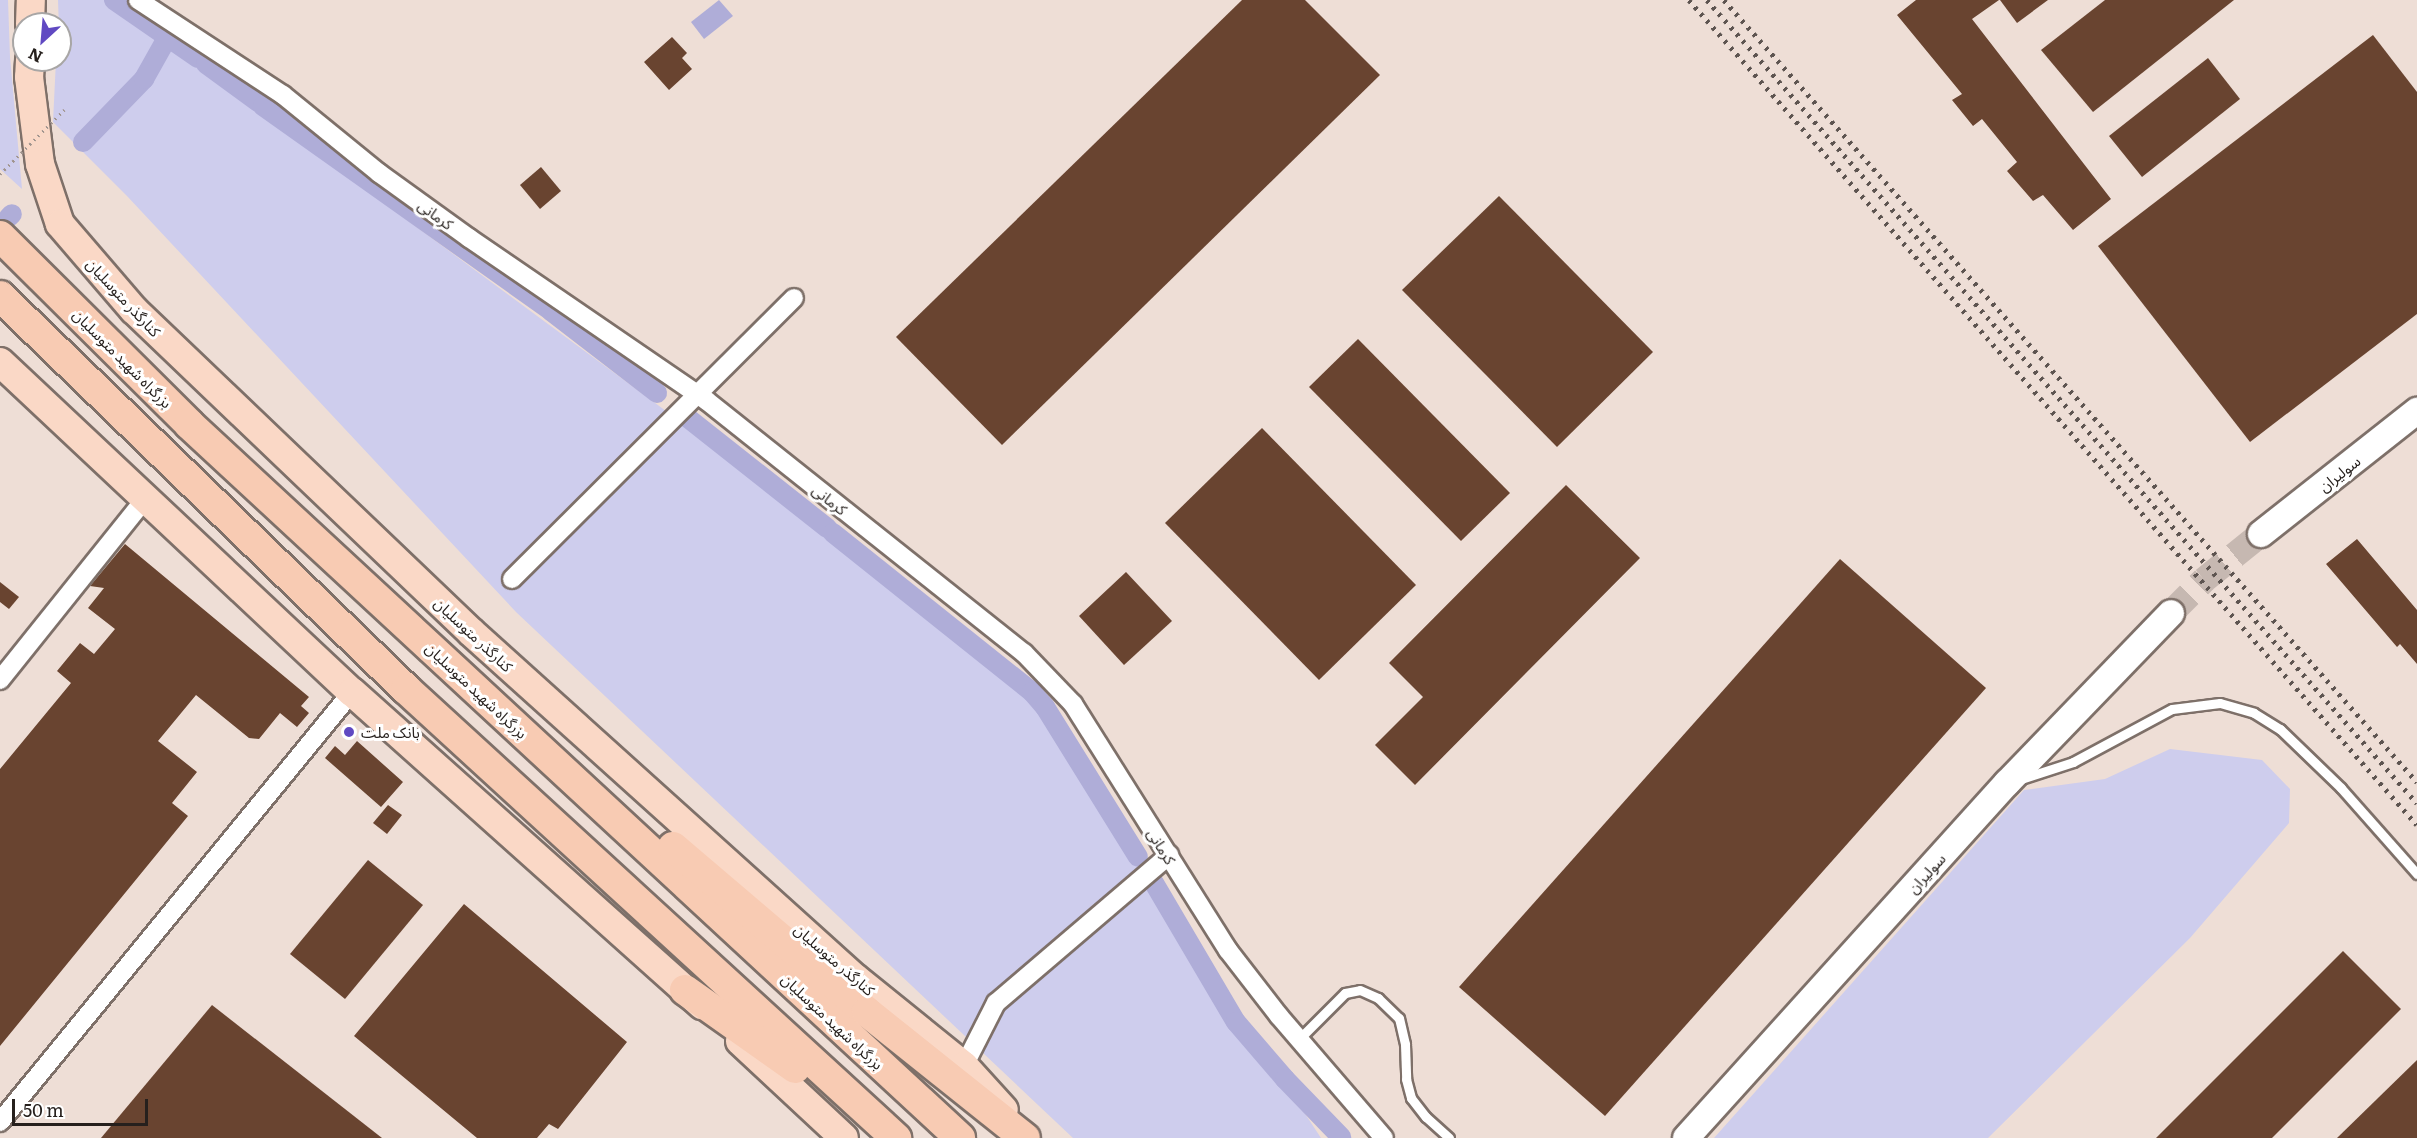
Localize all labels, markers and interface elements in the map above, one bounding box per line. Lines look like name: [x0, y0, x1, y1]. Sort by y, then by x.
north arrow: [12, 12, 72, 72]
text: N: [24, 43, 46, 70]
street label: کرمانی: [415, 195, 457, 233]
street label: کنارگذر متوسلیان: [83, 254, 165, 340]
street label: بزرگراه شهید متوسلیان: [70, 305, 176, 411]
street label: سولیران: [2315, 451, 2363, 495]
street label: کرمانی: [809, 480, 851, 518]
street label: کنارگذر متوسلیان: [431, 593, 517, 675]
street label: بزرگراه شهید متوسلیان: [422, 638, 532, 742]
place label: بانک ملت: [361, 723, 420, 741]
marker: بانک ملت: [342, 725, 356, 739]
street label: کرمانی: [1144, 825, 1180, 867]
street label: سولیران: [1903, 849, 1949, 897]
street label: کنارگذر متوسلیان: [791, 919, 879, 999]
street label: بزرگراه شهید متوسلیان: [778, 969, 888, 1073]
scale bar: [15, 1087, 152, 1125]
text: 50 m: [23, 1096, 64, 1123]

